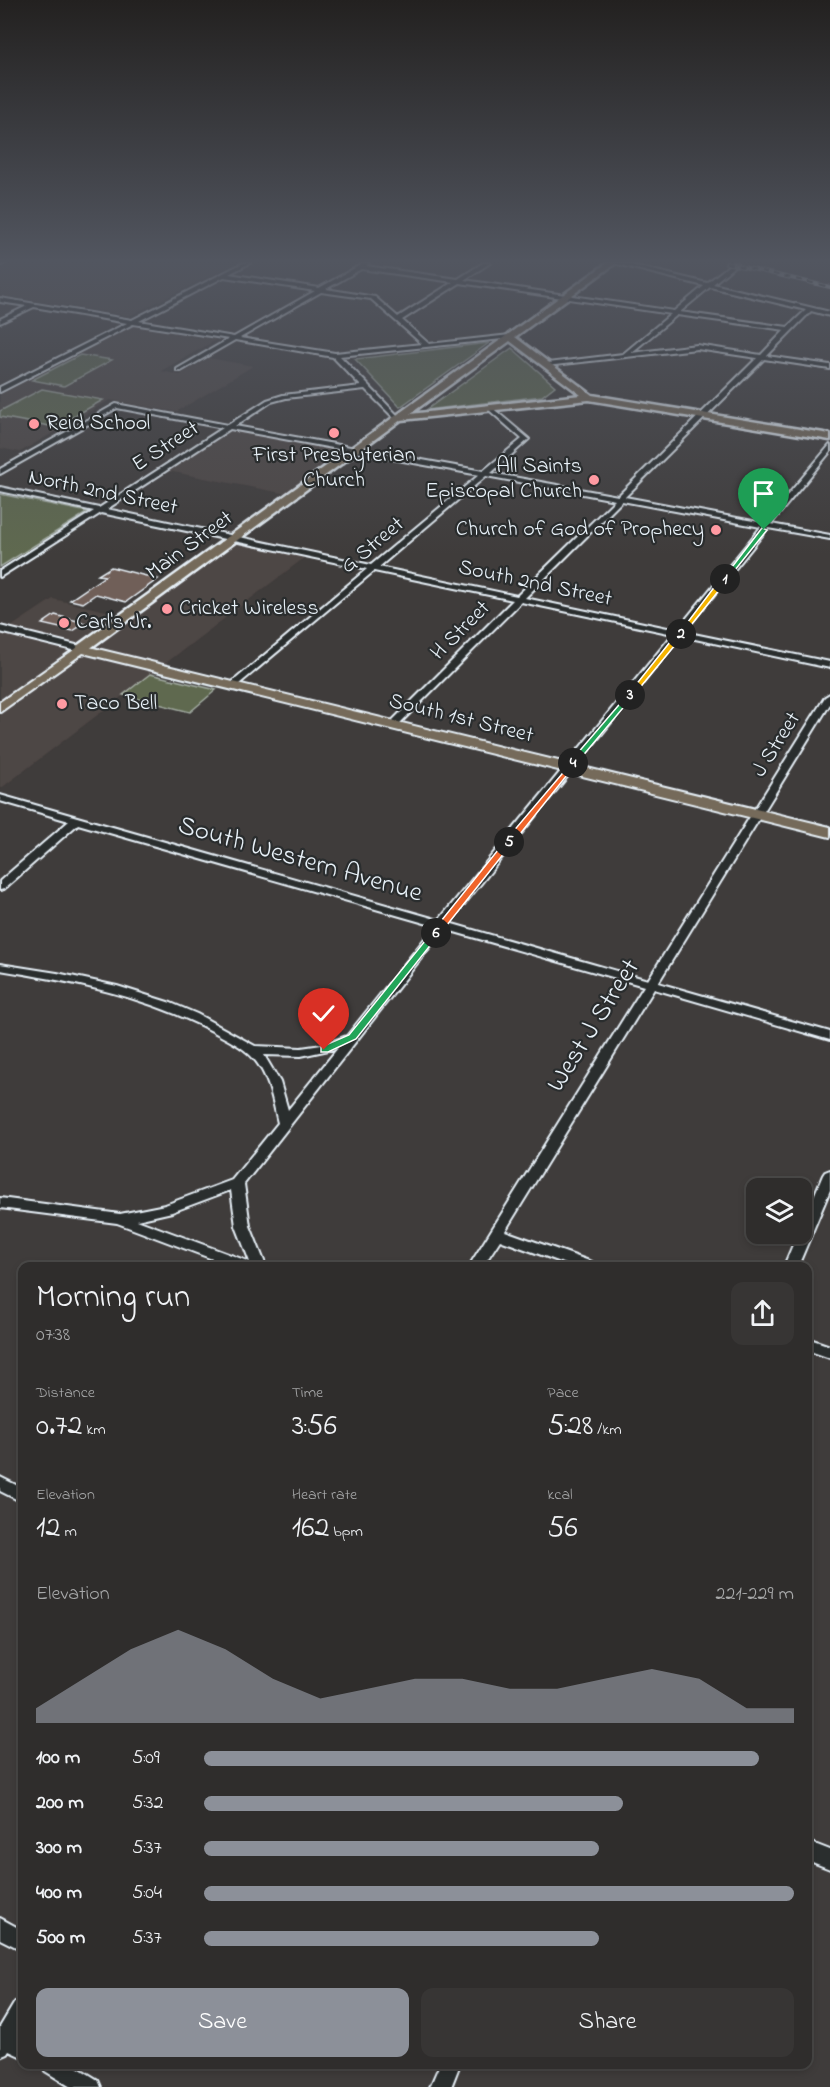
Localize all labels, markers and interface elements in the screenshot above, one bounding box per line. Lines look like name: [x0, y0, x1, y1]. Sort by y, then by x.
place label: Reid School: [46, 408, 150, 440]
street label: E Street: [126, 413, 206, 481]
marker: Reid School: [27, 417, 41, 431]
marker: First Presbyterian Church: [327, 426, 341, 440]
place label: First Presbyterian Church: [251, 440, 416, 497]
place label: All Saints Episcopal Church: [425, 451, 582, 508]
street label: North 2nd Street: [26, 462, 181, 525]
pin: [738, 468, 789, 530]
marker: All Saints Episcopal Church: [587, 473, 601, 487]
icon: arrive: [747, 477, 780, 510]
street label: Main Street: [140, 503, 241, 589]
street label: G Street: [334, 509, 412, 582]
place label: Church of God of Prophecy: [456, 514, 704, 547]
marker: Church of God of Prophecy: [709, 523, 723, 537]
street label: South 2nd Street: [455, 552, 615, 616]
pin: 1: [710, 564, 740, 594]
text: 1: [722, 567, 728, 591]
place label: Cricket Wireless: [179, 593, 319, 625]
street label: H Street: [424, 593, 499, 668]
marker: Cricket Wireless: [160, 602, 174, 616]
place label: Carl's Jr.: [76, 607, 152, 639]
marker: Carl's Jr.: [57, 616, 71, 630]
pin: 2: [666, 619, 696, 649]
text: 2: [677, 622, 685, 646]
pin: 3: [615, 680, 645, 710]
text: 3: [627, 683, 633, 707]
street label: South 1st Street: [385, 686, 537, 753]
place label: Taco Bell: [74, 688, 157, 720]
marker: Taco Bell: [55, 697, 69, 711]
street label: J Street: [744, 706, 810, 784]
pin: 4: [558, 748, 588, 778]
text: 4: [570, 751, 576, 775]
street label: South Western Avenue: [173, 806, 428, 914]
pin: 5: [494, 827, 524, 857]
text: 5: [504, 830, 514, 854]
pin: 6: [421, 918, 451, 948]
text: 6: [432, 921, 440, 945]
street label: West J Street: [538, 952, 650, 1100]
pin: [298, 988, 349, 1050]
icon: check: [307, 997, 340, 1030]
map controls: [746, 1178, 812, 1244]
button: layers: [746, 1178, 812, 1244]
text: Morning run: [36, 1274, 190, 1322]
button: share: [731, 1282, 794, 1345]
text: 07:38: [36, 1321, 70, 1350]
text: Distance: [36, 1381, 95, 1405]
text: Time: [292, 1381, 323, 1405]
text: Pace: [547, 1381, 579, 1405]
text: 0.72: [36, 1405, 82, 1449]
text: 3:56: [292, 1405, 337, 1449]
text: 5:28: [547, 1405, 593, 1449]
text: km: [82, 1418, 106, 1442]
text: /km: [593, 1418, 622, 1442]
text: Elevation: [36, 1483, 95, 1507]
text: Heart rate: [292, 1483, 357, 1507]
text: kcal: [547, 1483, 573, 1507]
text: 12: [36, 1507, 60, 1551]
text: 162: [292, 1507, 329, 1551]
text: 56: [547, 1507, 578, 1551]
text: m: [60, 1520, 77, 1544]
text: bpm: [329, 1520, 363, 1544]
text: Elevation: [36, 1580, 110, 1609]
text: 221–229 m: [716, 1580, 794, 1609]
text: 100 m: [36, 1744, 80, 1773]
text: 5:09: [132, 1744, 160, 1773]
text: 200 m: [36, 1789, 84, 1818]
text: 5:32: [132, 1789, 163, 1818]
text: 300 m: [36, 1834, 82, 1863]
text: 5:37: [132, 1834, 162, 1863]
text: 400 m: [36, 1879, 82, 1908]
text: 5:04: [132, 1879, 162, 1908]
text: 500 m: [36, 1924, 85, 1953]
text: 5:37: [132, 1924, 162, 1953]
button: Save: [36, 1988, 409, 2057]
button: Share: [421, 1988, 794, 2057]

